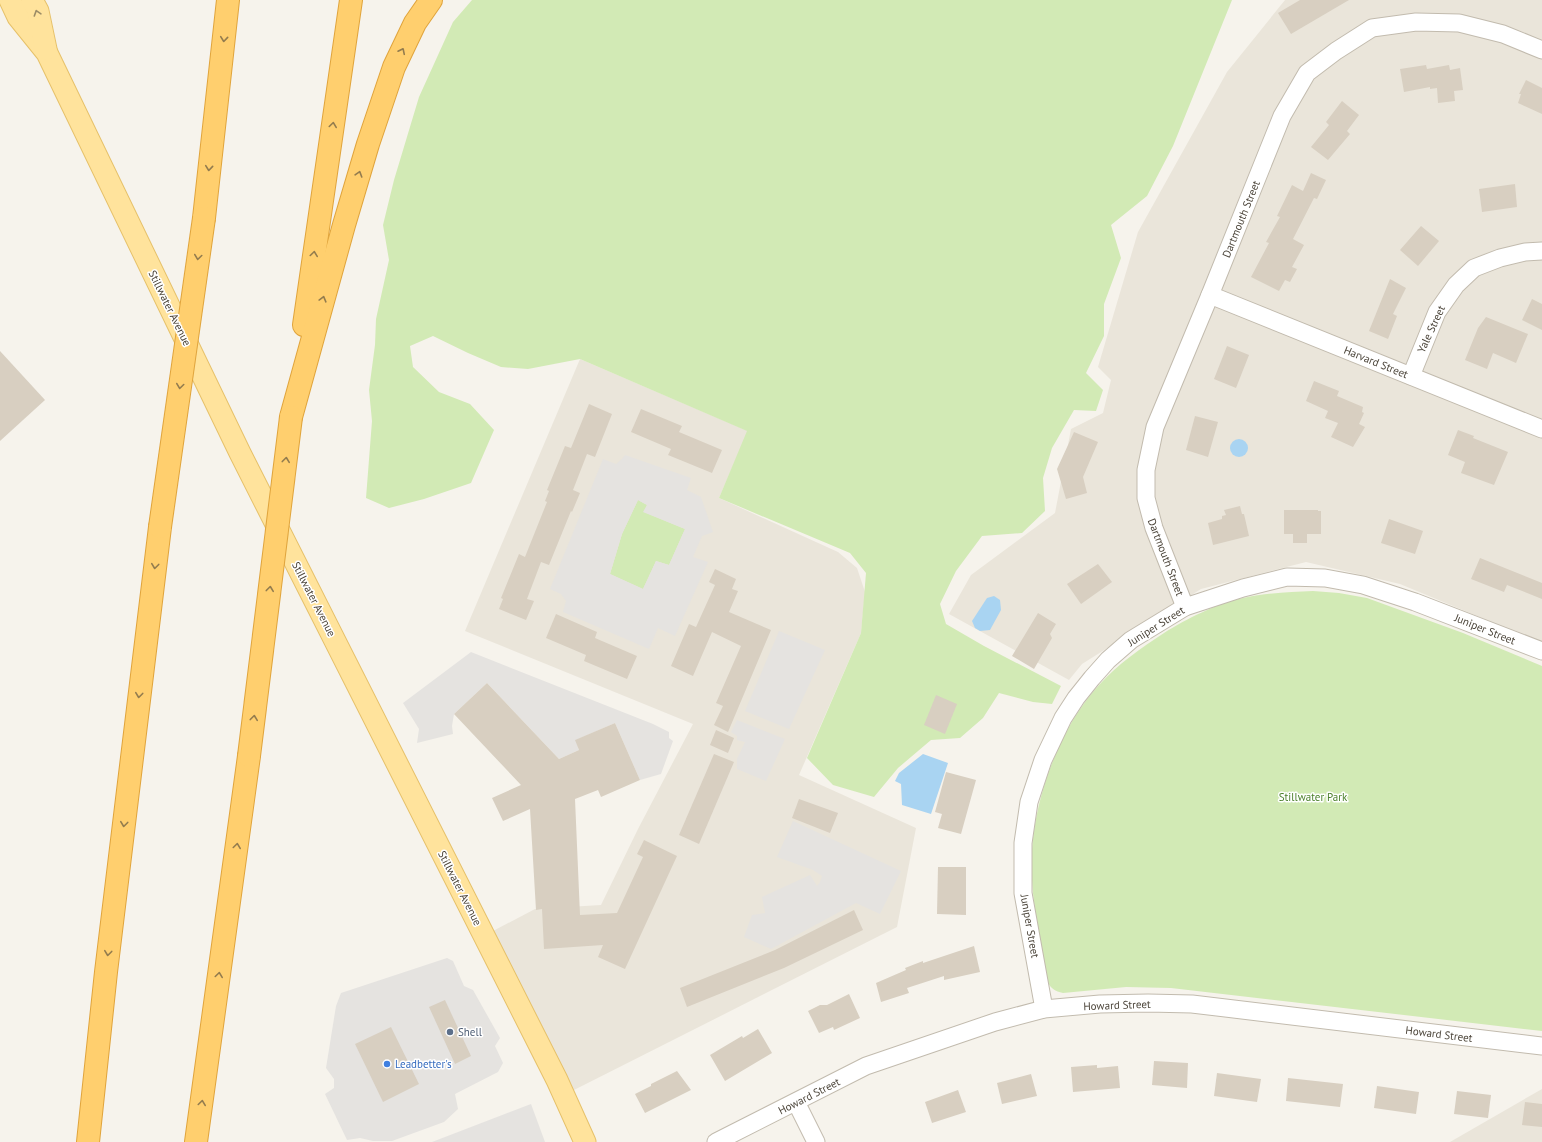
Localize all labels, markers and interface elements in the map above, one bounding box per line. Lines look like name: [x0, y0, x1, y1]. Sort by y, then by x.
one-way arrow: [34, 9, 42, 16]
one-way arrow: [220, 36, 229, 42]
one-way arrow: [397, 48, 405, 55]
one-way arrow: [328, 122, 337, 128]
one-way arrow: [205, 165, 214, 171]
one-way arrow: [354, 170, 363, 177]
street label: Dartmouth Street: [1219, 178, 1263, 260]
one-way arrow: [309, 251, 318, 257]
one-way arrow: [194, 254, 203, 260]
street label: Stillwater Avenue: [146, 268, 195, 348]
one-way arrow: [319, 295, 327, 302]
street label: Yale Street: [1414, 303, 1448, 355]
street label: Harvard Street: [1342, 343, 1410, 381]
one-way arrow: [176, 382, 185, 389]
one-way arrow: [281, 456, 290, 463]
street label: Dartmouth Street: [1145, 516, 1187, 598]
street label: Stillwater Avenue: [289, 559, 339, 639]
one-way arrow: [151, 563, 160, 569]
one-way arrow: [265, 586, 274, 592]
street label: Juniper Street: [1124, 603, 1187, 650]
street label: Juniper Street: [1452, 610, 1518, 648]
one-way arrow: [135, 692, 144, 698]
one-way arrow: [249, 715, 258, 721]
park label: Stillwater Park: [1279, 790, 1348, 804]
one-way arrow: [119, 821, 128, 827]
one-way arrow: [232, 843, 241, 849]
street label: Stillwater Avenue: [435, 848, 485, 928]
street label: Juniper Street: [1017, 892, 1043, 959]
one-way arrow: [104, 950, 113, 956]
one-way arrow: [214, 972, 223, 978]
street label: Howard Street: [1083, 997, 1151, 1013]
street label: Howard Street: [1405, 1023, 1474, 1045]
place label: Shell: [458, 1025, 483, 1039]
marker: Shell: [445, 1027, 455, 1037]
place label: Leadbetter's: [395, 1057, 452, 1071]
marker: Leadbetter's: [382, 1059, 392, 1069]
street label: Howard Street: [776, 1074, 842, 1118]
one-way arrow: [197, 1100, 206, 1106]

